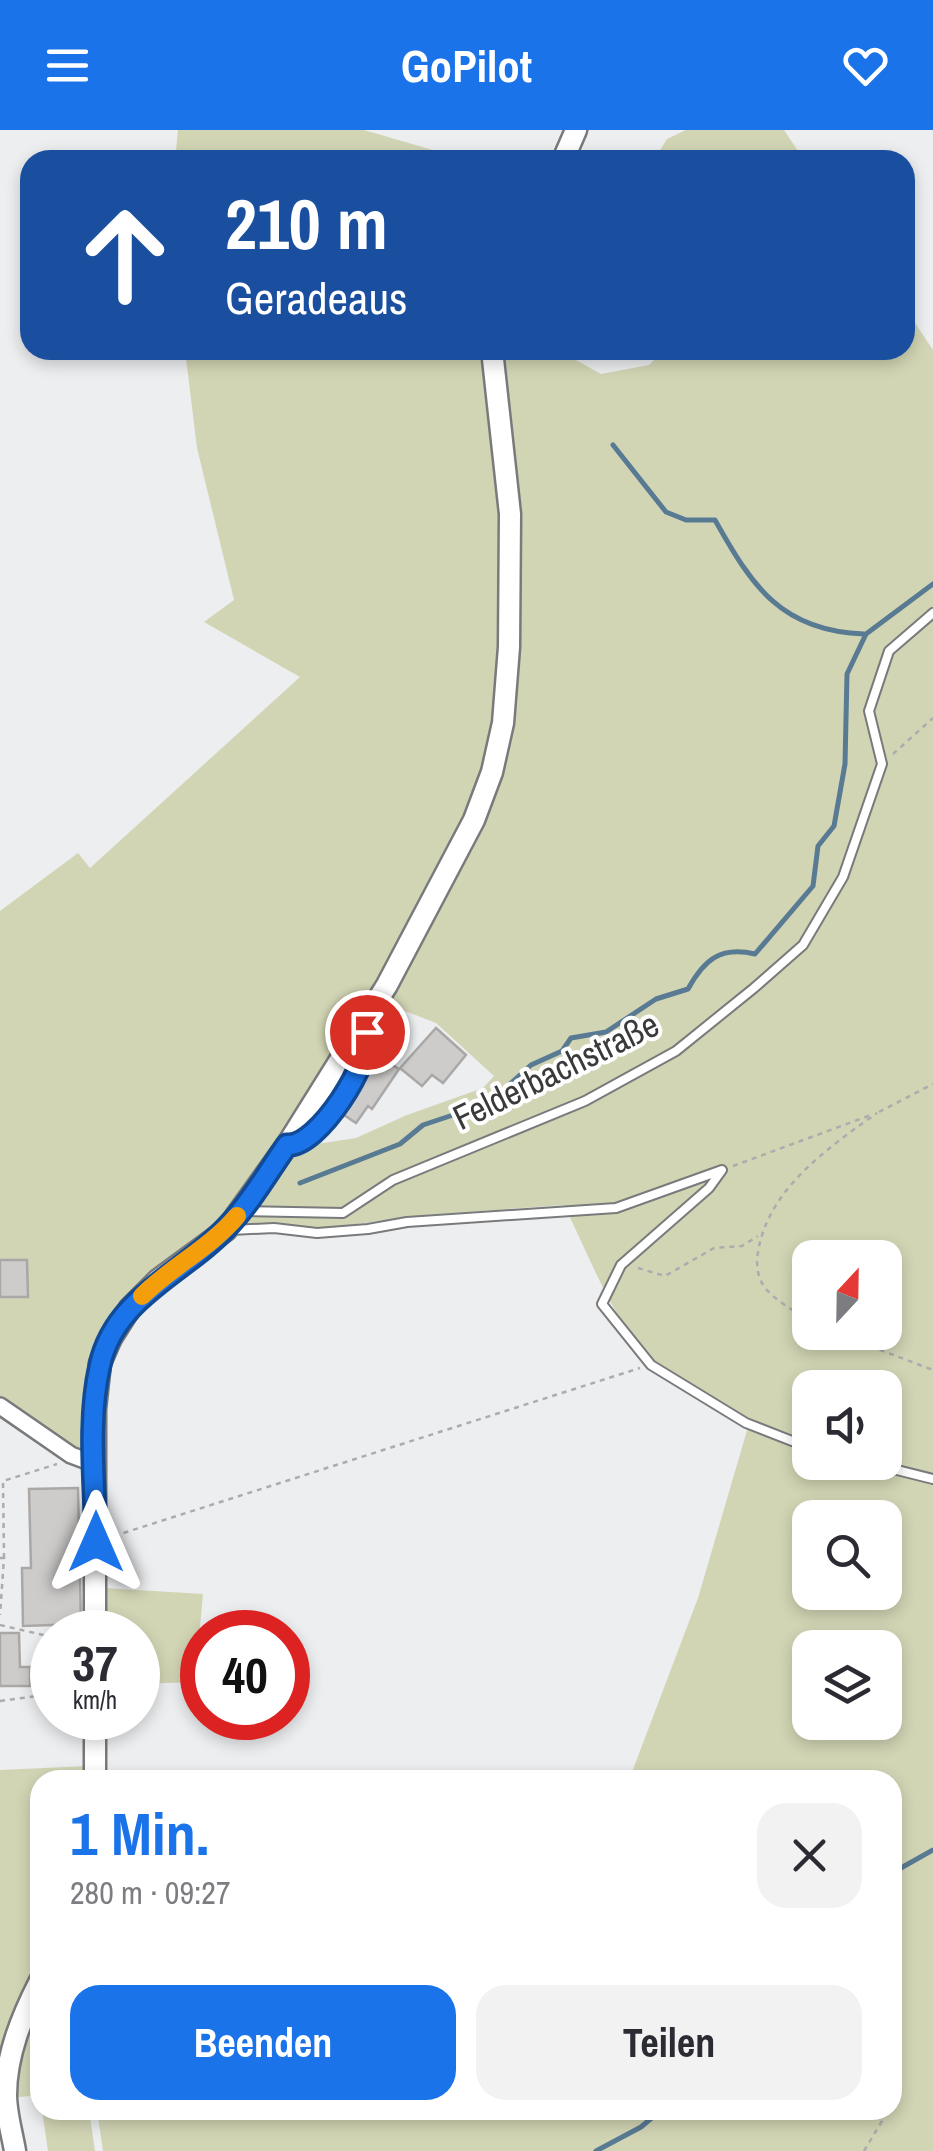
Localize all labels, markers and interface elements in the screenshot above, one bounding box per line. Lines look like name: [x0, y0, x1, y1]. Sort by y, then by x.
text: GoPilot: [401, 35, 532, 96]
icon: menu: [40, 38, 95, 93]
icon: heart: [838, 38, 893, 93]
text: 210 m: [225, 177, 388, 271]
icon: ahead: [60, 190, 190, 320]
text: Geradeaus: [225, 267, 408, 328]
pin: [325, 990, 410, 1075]
street label: Felderbachstraße: [445, 1000, 667, 1141]
icon: arrive: [340, 1005, 395, 1060]
north arrow: [792, 1240, 902, 1350]
map controls: [792, 1240, 902, 1740]
button: sound: [792, 1370, 902, 1480]
position arrow: [44, 1490, 148, 1594]
button: search: [792, 1500, 902, 1610]
speed limit sign: 40: [180, 1610, 310, 1740]
text: 37: [72, 1629, 118, 1697]
button: layers: [792, 1630, 902, 1740]
text: km/h: [73, 1683, 117, 1717]
text: 1 Min.: [70, 1793, 209, 1874]
button: close: [757, 1803, 862, 1908]
text: 280 m · 09:27: [70, 1871, 230, 1914]
button: Beenden: [70, 1985, 456, 2100]
button: Teilen: [476, 1985, 862, 2100]

